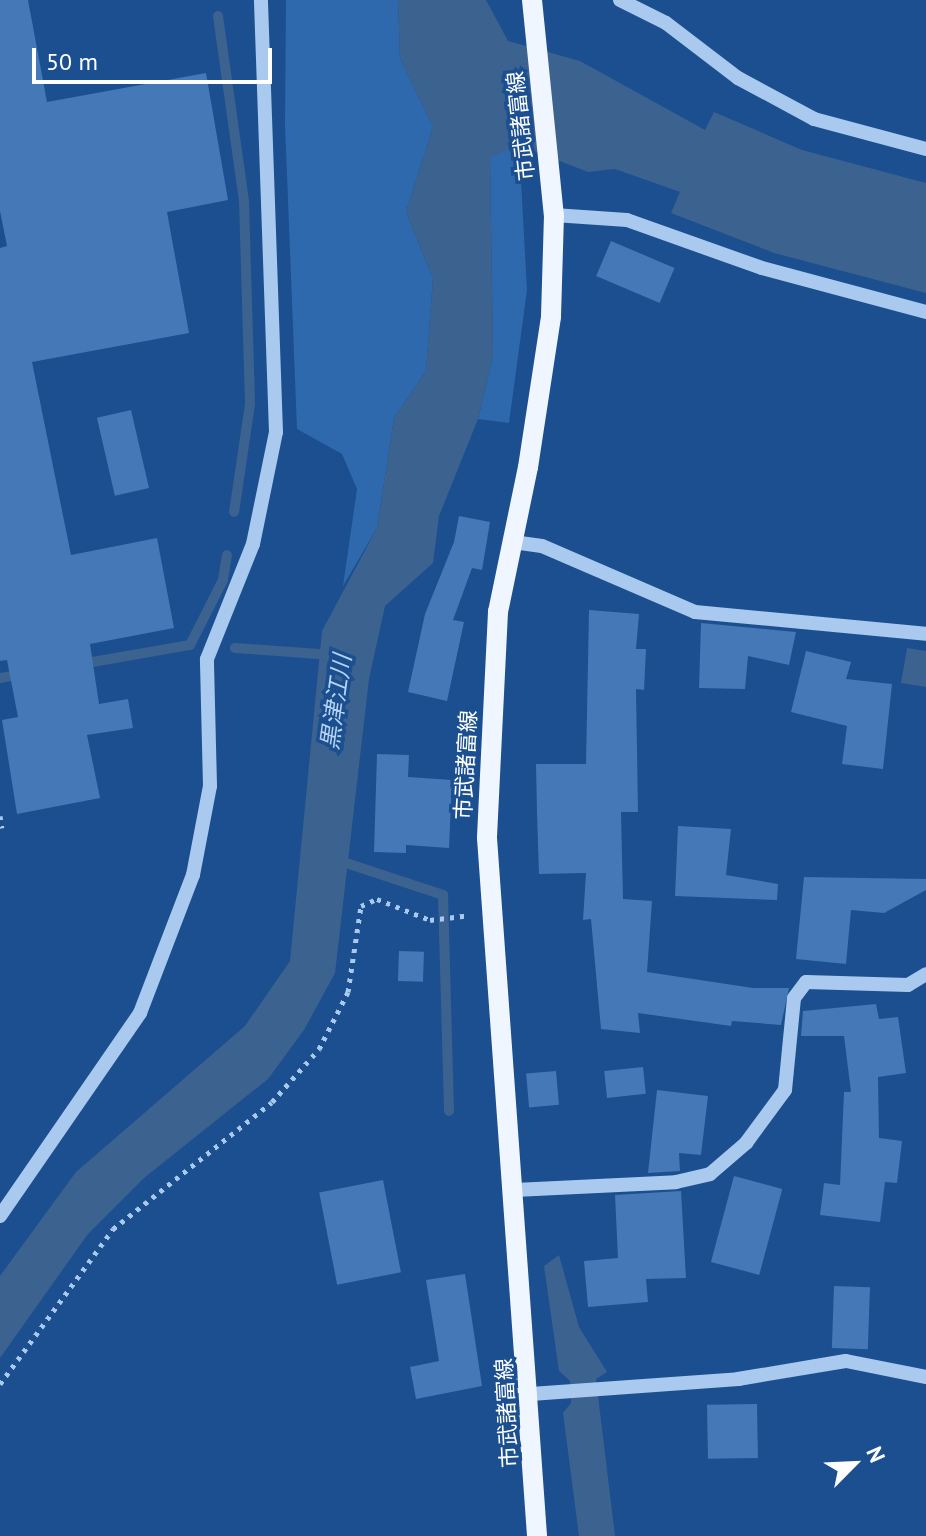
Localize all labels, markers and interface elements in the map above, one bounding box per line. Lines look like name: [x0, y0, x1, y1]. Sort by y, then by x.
scale bar: [36, 32, 276, 82]
text: 50 m: [46, 46, 98, 77]
street label: 市武諸富線: [502, 70, 540, 182]
water label: 黒津江川: [315, 652, 357, 752]
street label: 市武諸富線: [450, 709, 482, 821]
street label: 市武諸富線: [491, 1357, 523, 1469]
north arrow: [814, 1424, 894, 1504]
text: N: [860, 1442, 892, 1467]

